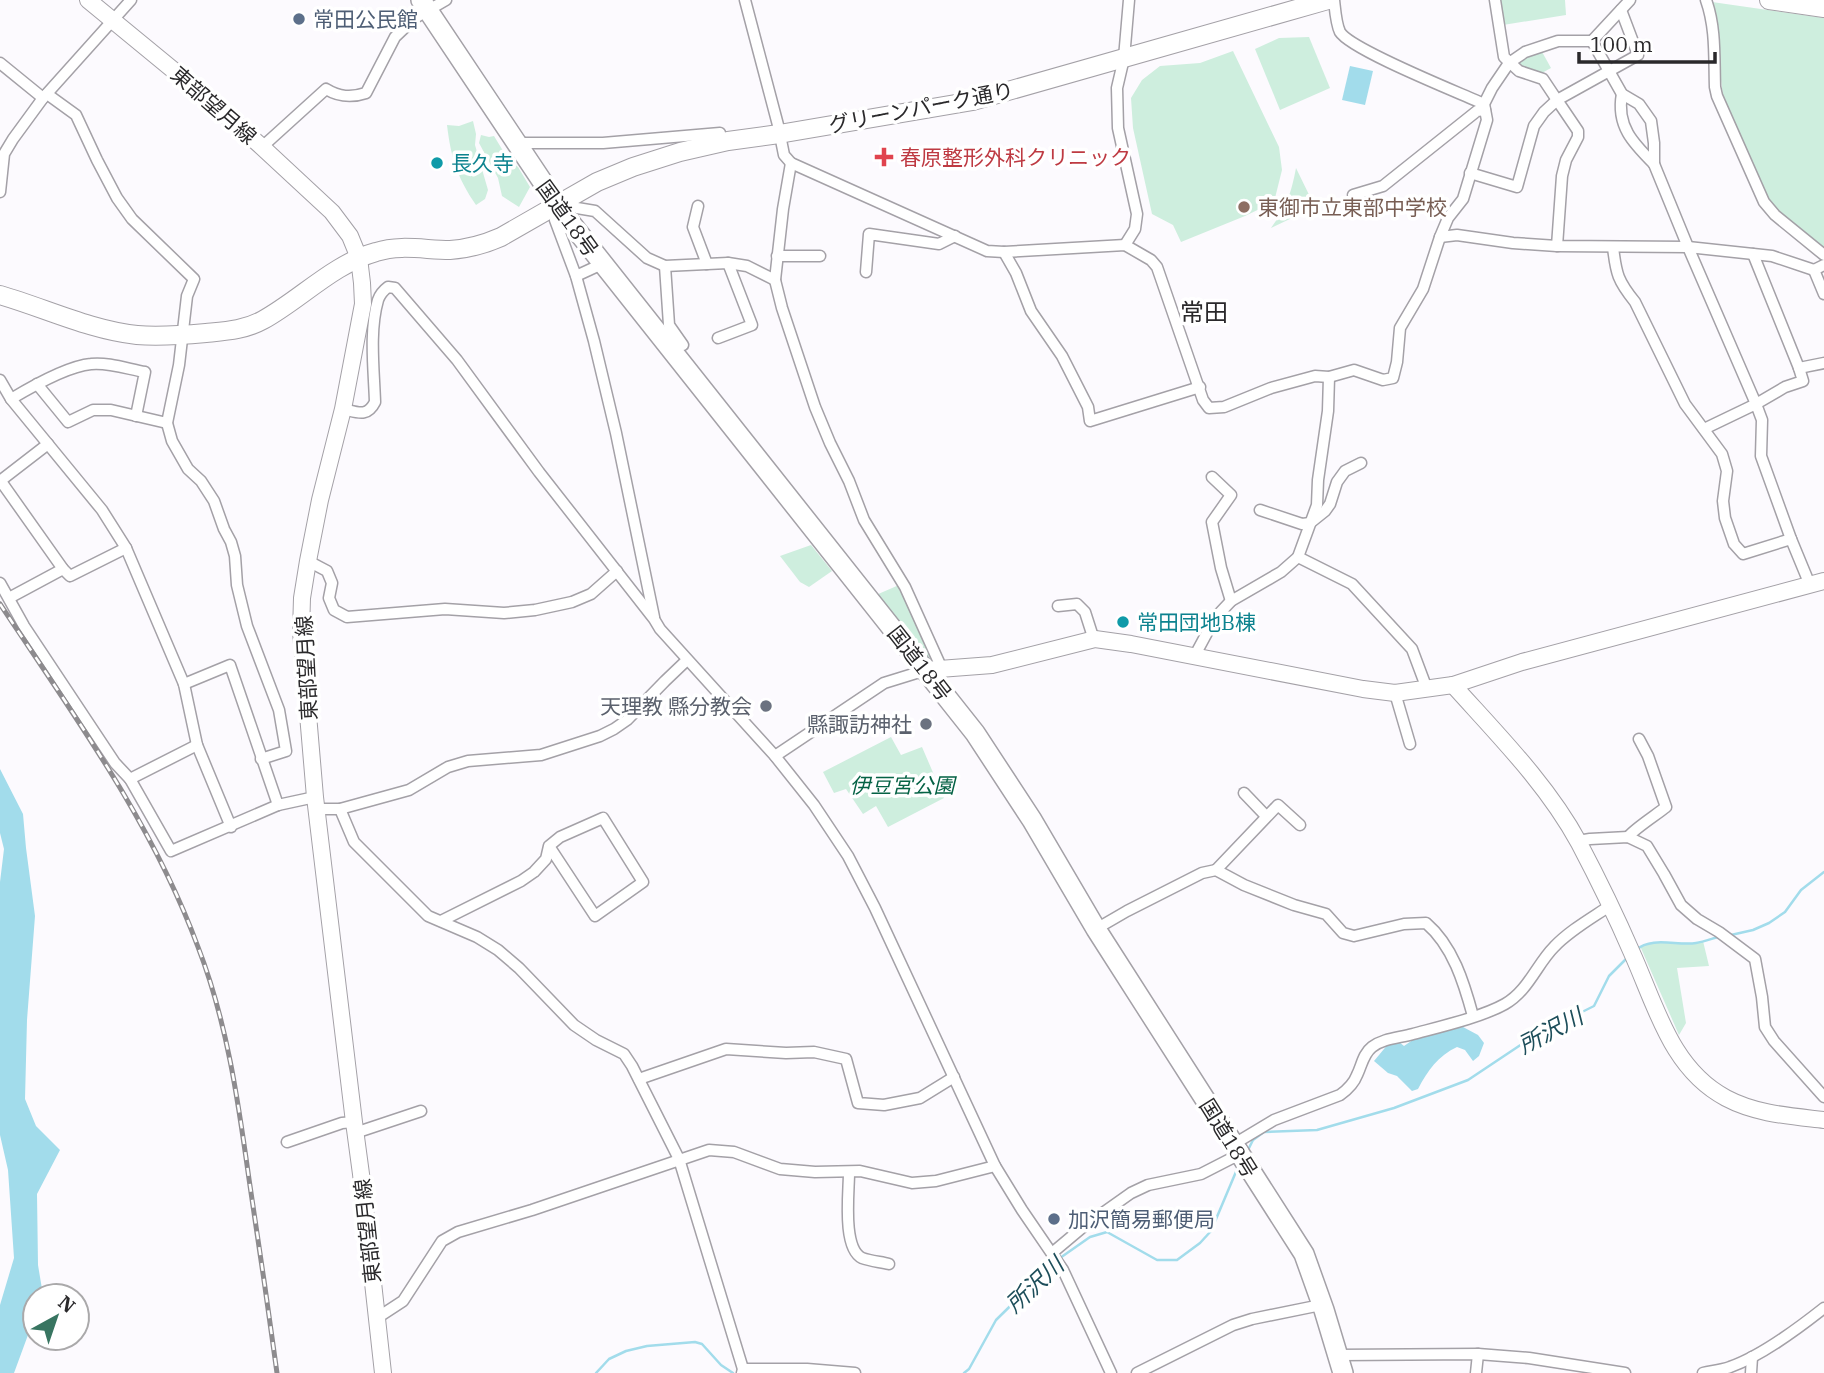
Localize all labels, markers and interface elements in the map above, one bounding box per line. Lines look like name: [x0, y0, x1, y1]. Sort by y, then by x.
place label: 常田公民館: [313, 5, 418, 33]
marker: 常田公民館: [291, 11, 307, 27]
scale bar: [1579, 21, 1716, 65]
text: 100 m: [1590, 30, 1653, 58]
street label: 東部望月線: [165, 60, 263, 150]
street label: グリーンパーク通り: [826, 75, 1016, 139]
place label: 春原整形外科クリニック: [900, 143, 1131, 171]
marker: 春原整形外科クリニック: [874, 147, 894, 167]
place label: 長久寺: [451, 149, 514, 177]
marker: 長久寺: [429, 155, 445, 171]
street label: 国道18号: [531, 174, 605, 262]
place label: 東御市立東部中学校: [1258, 193, 1447, 221]
marker: 東御市立東部中学校: [1236, 199, 1252, 215]
district label: 常田: [1180, 296, 1228, 328]
place label: 常田団地B棟: [1137, 608, 1256, 636]
marker: 常田団地B棟: [1115, 614, 1131, 630]
street label: 東部望月線: [289, 615, 323, 721]
street label: 国道18号: [882, 620, 958, 706]
place label: 天理教 縣分教会: [600, 692, 752, 720]
marker: 天理教 縣分教会: [758, 698, 774, 714]
place label: 縣諏訪神社: [807, 710, 912, 738]
marker: 縣諏訪神社: [918, 716, 934, 732]
park label: 伊豆宮公園: [850, 771, 957, 799]
water label: 所沢川: [1512, 999, 1590, 1059]
street label: 国道18号: [1194, 1093, 1264, 1183]
street label: 東部望月線: [348, 1177, 386, 1285]
place label: 加沢簡易郵便局: [1068, 1205, 1215, 1233]
marker: 加沢簡易郵便局: [1046, 1211, 1062, 1227]
water label: 所沢川: [999, 1247, 1072, 1318]
north arrow: [21, 1282, 91, 1352]
text: N: [53, 1290, 80, 1318]

